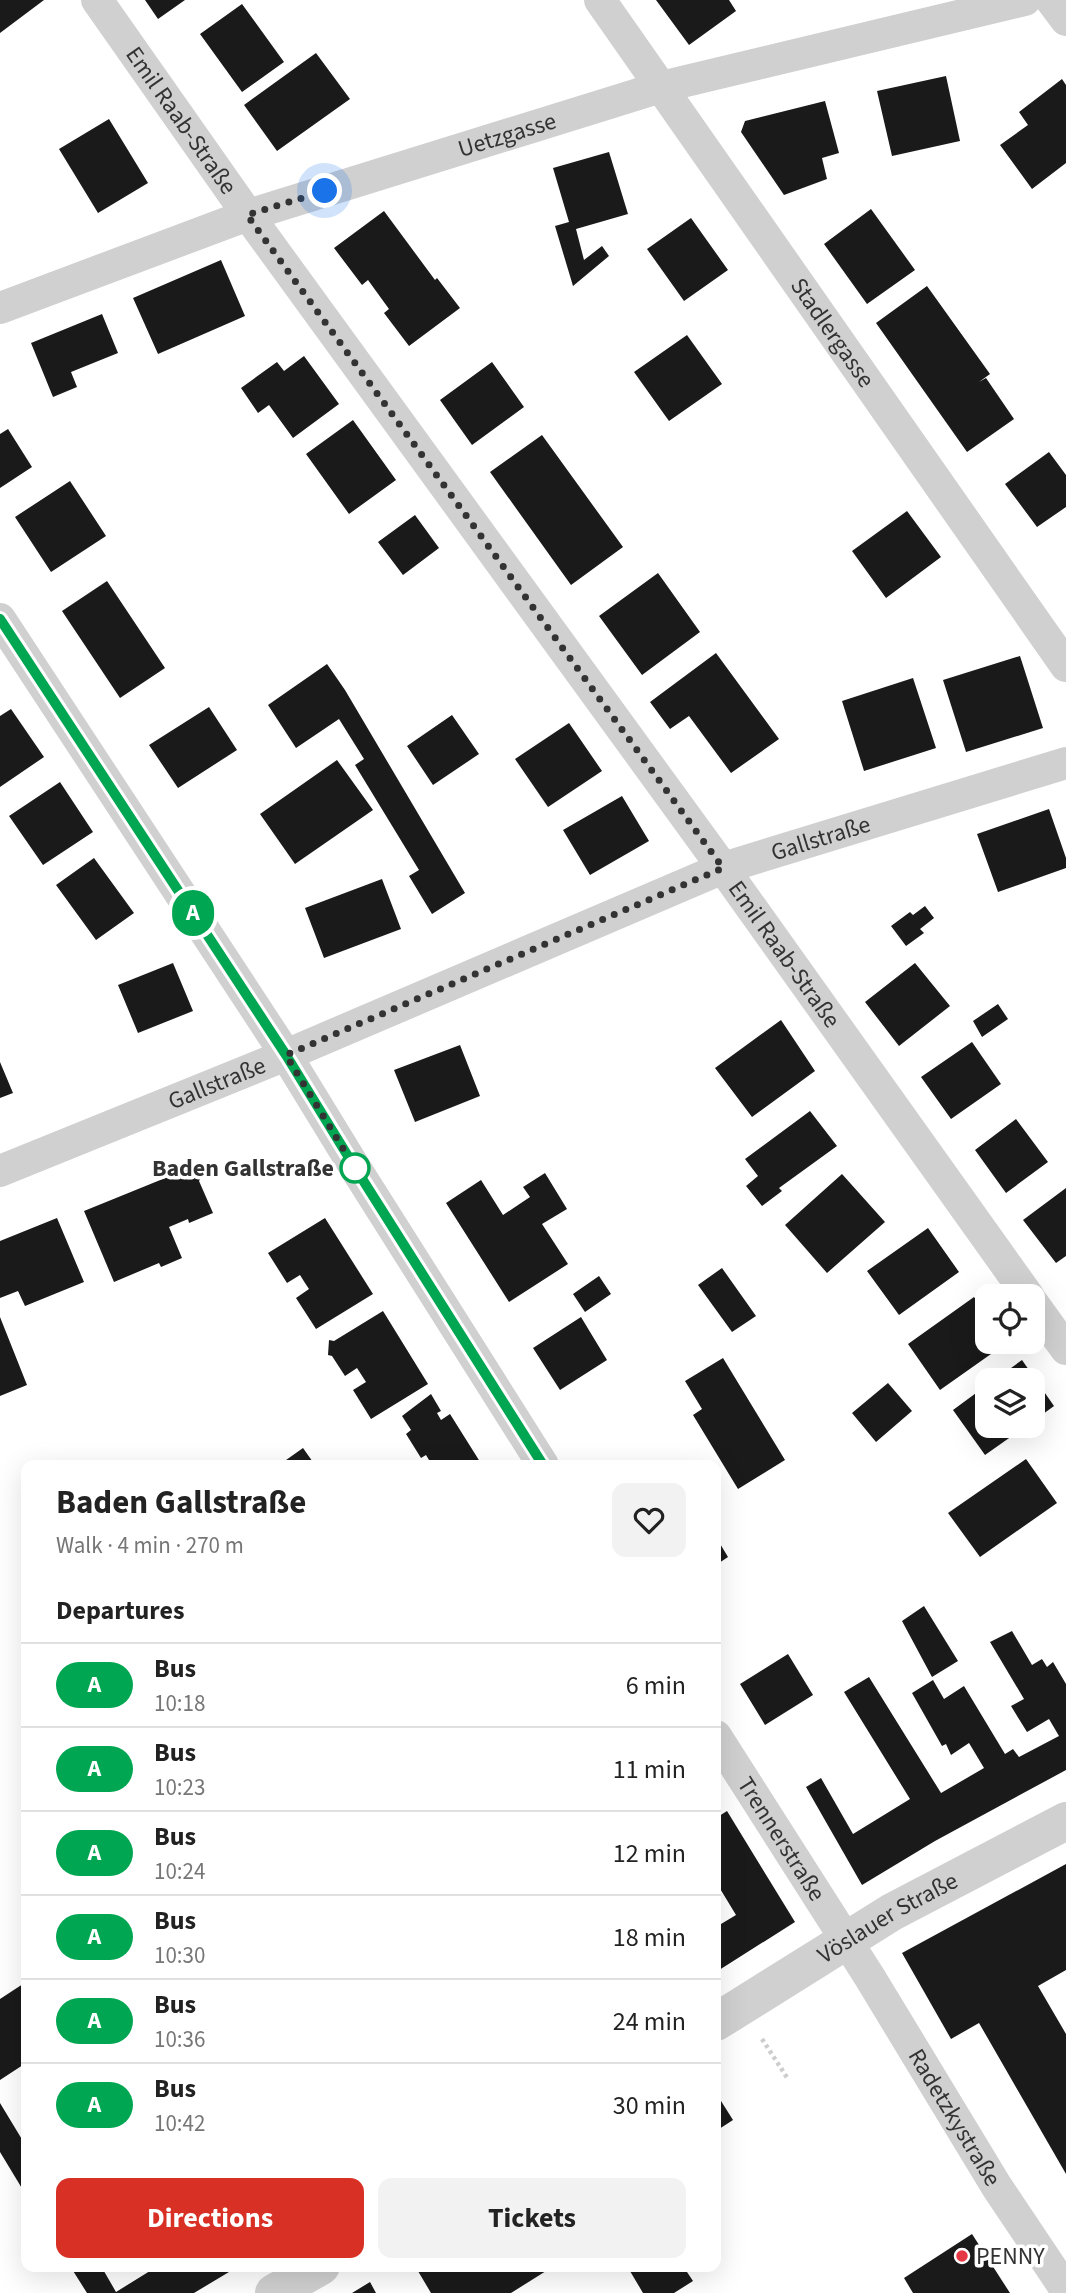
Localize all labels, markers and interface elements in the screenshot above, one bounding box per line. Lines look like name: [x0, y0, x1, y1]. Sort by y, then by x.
street label: Emil Raab-Straße: [117, 39, 246, 201]
street label: Uetzgasse: [453, 103, 560, 166]
your location: [307, 173, 342, 208]
street label: Stadlergasse: [782, 270, 884, 395]
street label: Gallstraße: [766, 806, 875, 870]
street label: Emil Raab-Straße: [720, 873, 849, 1035]
line badge: A: [170, 890, 216, 936]
text: A: [186, 895, 200, 930]
street label: Gallstraße: [163, 1048, 271, 1119]
place label: Baden Gallstraße: [152, 1151, 334, 1186]
marker: Baden Gallstraße: [340, 1153, 370, 1183]
map controls: [975, 1284, 1045, 1438]
button: locate: [975, 1284, 1045, 1354]
button: layers: [975, 1368, 1045, 1438]
text: Baden Gallstraße: [56, 1479, 306, 1526]
button: heart: [612, 1483, 686, 1557]
text: Walk · 4 min · 270 m: [56, 1529, 244, 1562]
text: Departures: [56, 1592, 184, 1629]
text: Bus: [154, 1650, 196, 1687]
text: A: [88, 1667, 101, 1702]
text: 6 min: [626, 1667, 686, 1704]
text: 10:18: [154, 1687, 205, 1720]
text: Bus: [154, 1734, 196, 1771]
text: A: [88, 1751, 101, 1786]
text: 11 min: [613, 1751, 686, 1788]
street label: Trennerstraße: [729, 1770, 834, 1908]
text: 10:23: [154, 1771, 205, 1804]
text: Bus: [154, 1818, 196, 1855]
text: A: [88, 1835, 101, 1870]
text: 12 min: [613, 1835, 686, 1872]
text: 10:24: [154, 1855, 205, 1888]
street label: Vöslauer Straße: [810, 1863, 964, 1972]
text: Bus: [154, 1902, 196, 1939]
text: A: [88, 1919, 101, 1954]
text: 18 min: [613, 1919, 686, 1956]
text: 10:30: [154, 1939, 205, 1972]
text: Bus: [154, 1986, 196, 2023]
text: A: [88, 2003, 101, 2038]
text: 24 min: [613, 2003, 686, 2040]
text: 10:36: [154, 2023, 205, 2056]
street label: Radetzkystraße: [900, 2042, 1010, 2193]
text: Bus: [154, 2070, 196, 2107]
text: A: [88, 2087, 101, 2122]
text: 30 min: [613, 2087, 686, 2124]
text: 10:42: [154, 2107, 205, 2140]
button: Directions: [56, 2178, 364, 2258]
button: Tickets: [378, 2178, 686, 2258]
place label: PENNY: [976, 2239, 1045, 2274]
marker: PENNY: [954, 2248, 970, 2264]

